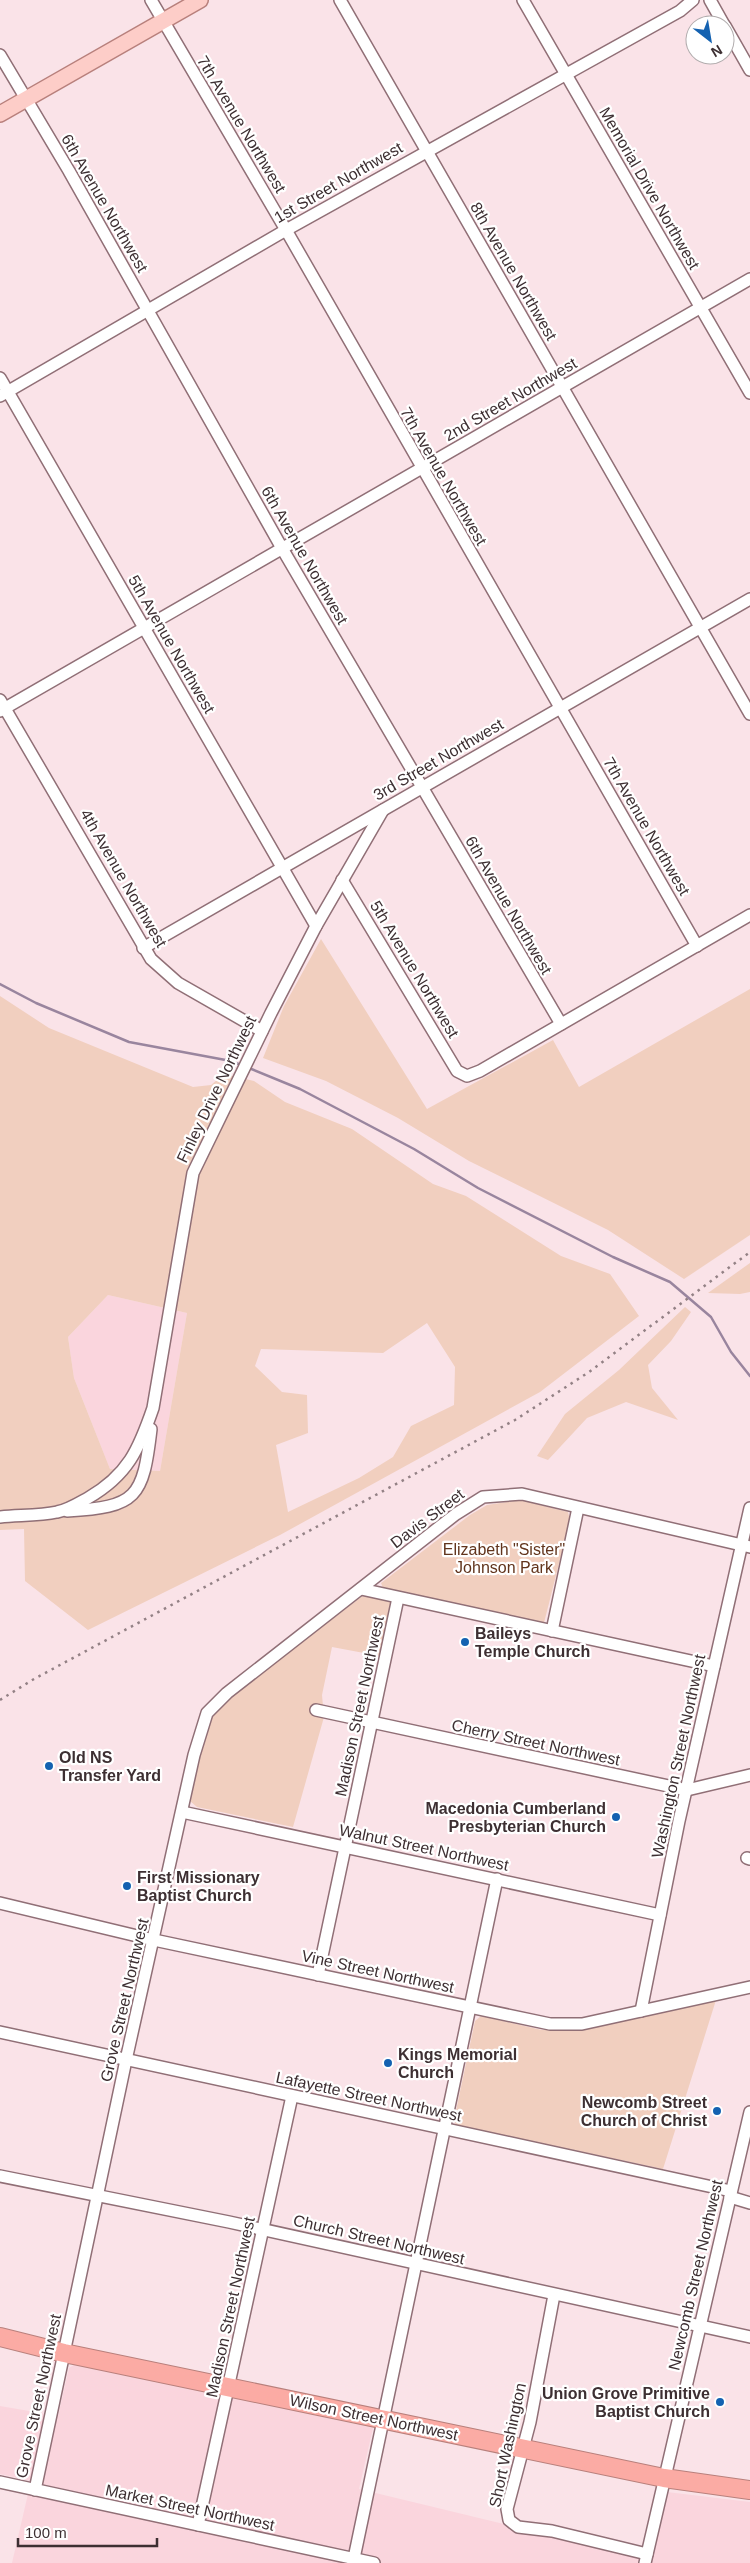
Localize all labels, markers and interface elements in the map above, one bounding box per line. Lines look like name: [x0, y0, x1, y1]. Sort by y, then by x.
north arrow: [685, 15, 735, 65]
text: N: [708, 42, 725, 61]
street label: 7th Avenue Northwest: [194, 53, 289, 196]
street label: Memorial Drive Northwest: [596, 104, 703, 273]
street label: 6th Avenue Northwest: [58, 131, 151, 276]
street label: 1st Street Northwest: [271, 139, 406, 226]
street label: 8th Avenue Northwest: [467, 199, 560, 344]
street label: 2nd Street Northwest: [441, 354, 580, 444]
street label: 7th Avenue Northwest: [397, 404, 490, 549]
street label: 6th Avenue Northwest: [258, 483, 351, 628]
street label: 5th Avenue Northwest: [125, 572, 218, 717]
street label: 3rd Street Northwest: [370, 715, 507, 803]
street label: 7th Avenue Northwest: [600, 754, 693, 899]
street label: 4th Avenue Northwest: [77, 806, 170, 951]
street label: 6th Avenue Northwest: [462, 833, 555, 978]
street label: 5th Avenue Northwest: [367, 898, 462, 1041]
street label: Finley Drive Northwest: [174, 1013, 260, 1165]
street label: Davis Street: [387, 1485, 468, 1551]
park label: Elizabeth "Sister" Johnson Park: [443, 1541, 565, 1576]
street label: Madison Street Northwest: [332, 1614, 387, 1798]
place label: Baileys Temple Church: [475, 1625, 590, 1660]
marker: Baileys Temple Church: [459, 1636, 471, 1648]
street label: Washington Street Northwest: [649, 1652, 708, 1859]
street label: Cherry Street Northwest: [450, 1716, 622, 1769]
place label: Old NS Transfer Yard: [59, 1749, 161, 1784]
marker: Old NS Transfer Yard: [43, 1760, 55, 1772]
place label: Macedonia Cumberland Presbyterian Church: [426, 1800, 606, 1835]
marker: Macedonia Cumberland Presbyterian Church: [610, 1811, 622, 1823]
street label: Walnut Street Northwest: [338, 1821, 511, 1874]
place label: First Missionary Baptist Church: [137, 1869, 260, 1904]
marker: First Missionary Baptist Church: [121, 1880, 133, 1892]
street label: Grove Street Northwest: [97, 1916, 152, 2083]
street label: Vine Street Northwest: [300, 1947, 456, 1996]
place label: Kings Memorial Church: [398, 2046, 517, 2081]
marker: Kings Memorial Church: [382, 2057, 394, 2069]
street label: Lafayette Street Northwest: [274, 2068, 464, 2125]
place label: Newcomb Street Church of Christ: [581, 2094, 708, 2129]
marker: Newcomb Street Church of Christ: [711, 2105, 723, 2117]
street label: Newcomb Street Northwest: [665, 2178, 726, 2372]
street label: Church Street Northwest: [292, 2212, 467, 2268]
street label: Madison Street Northwest: [203, 2215, 258, 2399]
street label: Grove Street Northwest: [13, 2312, 64, 2480]
street label: Short Washington: [486, 2381, 529, 2509]
place label: Union Grove Primitive Baptist Church: [542, 2385, 710, 2420]
street label: Wilson Street Northwest: [288, 2391, 460, 2444]
marker: Union Grove Primitive Baptist Church: [714, 2396, 726, 2408]
street label: Market Street Northwest: [104, 2481, 277, 2534]
scale bar: [18, 2516, 156, 2548]
text: 100 m: [25, 2524, 67, 2541]

